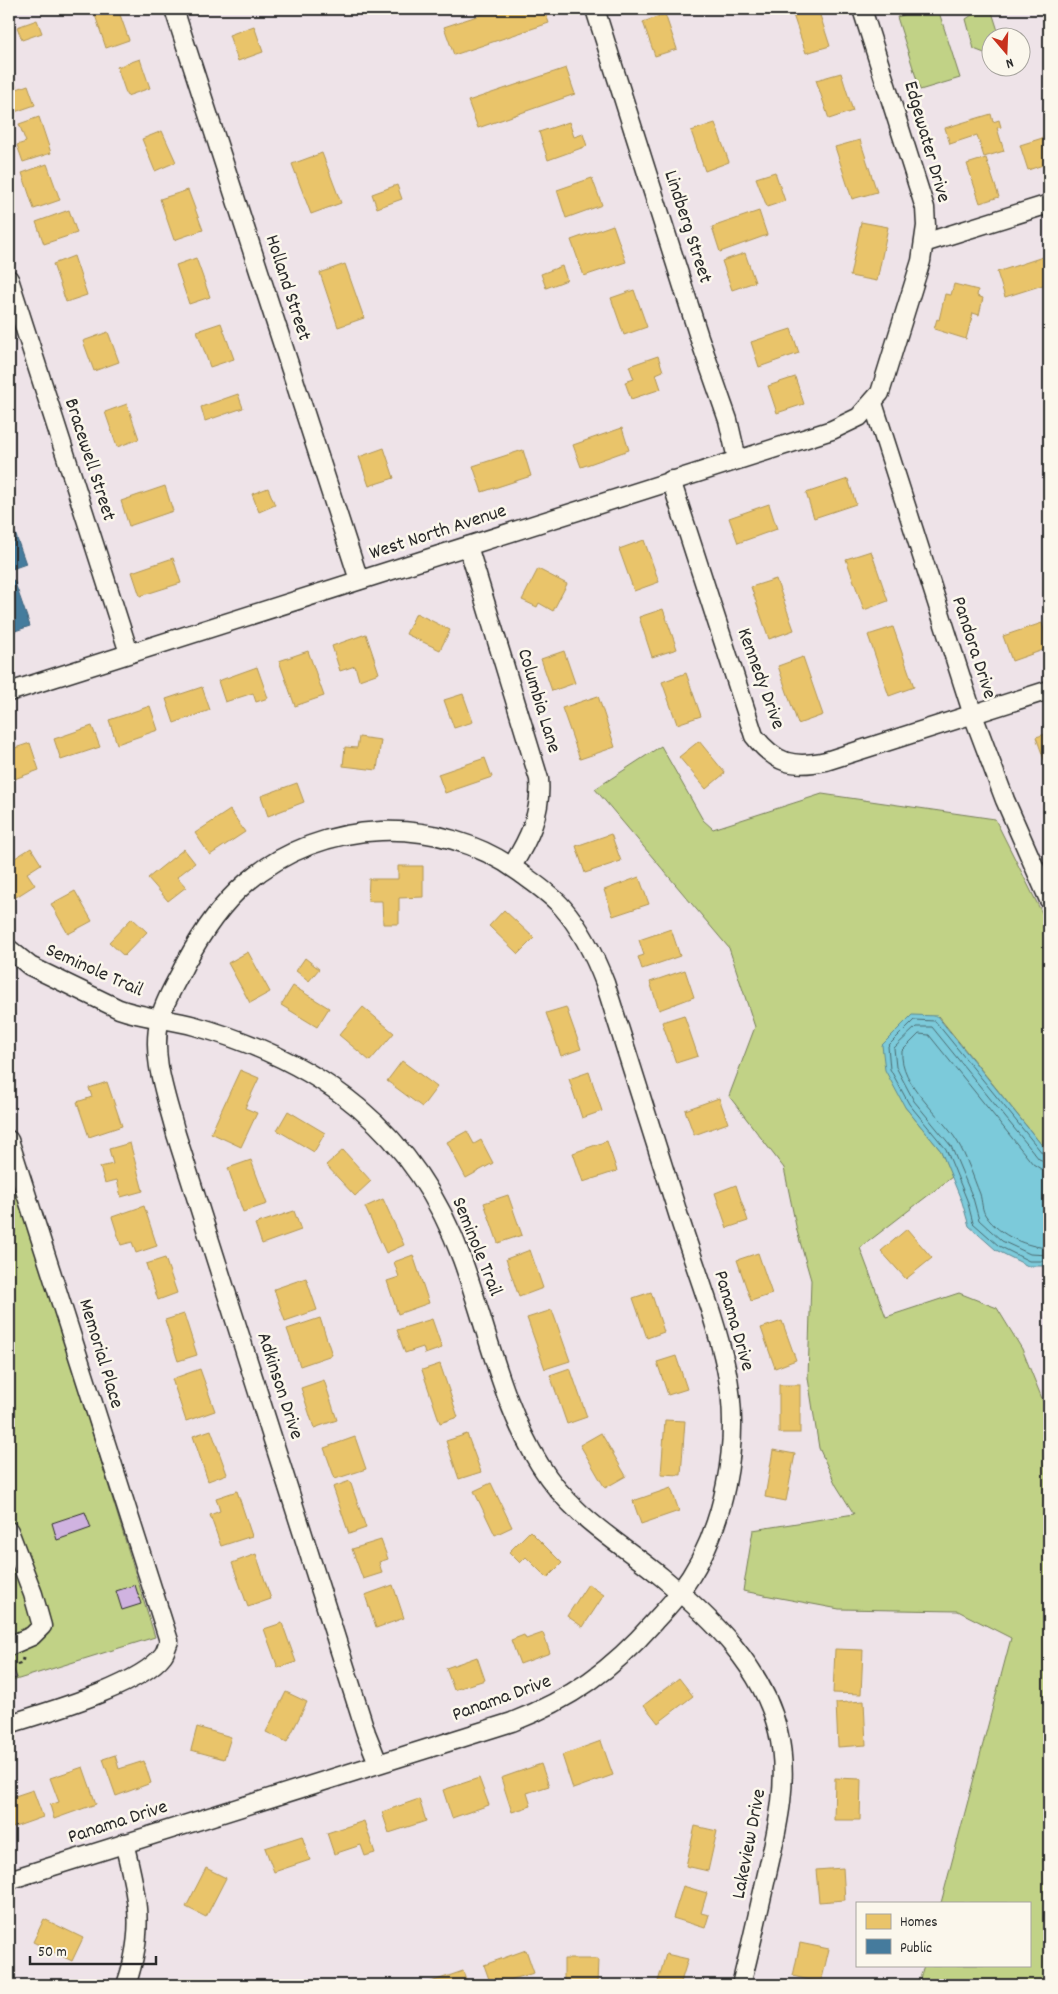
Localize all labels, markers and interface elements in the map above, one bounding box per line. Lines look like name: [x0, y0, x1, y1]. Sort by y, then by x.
north arrow: [980, 28, 1030, 78]
text: N: [1003, 52, 1016, 73]
street label: Edgewater Drive: [895, 78, 957, 206]
street label: Lindberg Street: [656, 167, 718, 287]
street label: Holland Street: [257, 231, 317, 345]
street label: Bracewell Street: [56, 395, 122, 525]
street label: West North Avenue: [366, 498, 510, 568]
street label: Pandora Drive: [943, 593, 1003, 703]
street label: Kennedy Drive: [729, 624, 791, 734]
street label: Columbia Lane: [509, 645, 567, 757]
street label: Seminole Trail: [41, 937, 148, 1005]
street label: Seminole Trail: [443, 1193, 509, 1301]
street label: Panama Drive: [705, 1267, 761, 1375]
street label: Memorial Place: [70, 1296, 130, 1412]
street label: Adkinson Drive: [249, 1329, 310, 1443]
street label: Panama Drive: [449, 1668, 556, 1730]
street label: Lakeview Drive: [726, 1786, 774, 1901]
street label: Panama Drive: [65, 1794, 172, 1852]
legend: [856, 1902, 1030, 1966]
text: Homes: [900, 1912, 938, 1934]
scale bar: [30, 1934, 156, 1966]
text: Public: [900, 1938, 932, 1960]
text: 50 m: [38, 1942, 67, 1964]

